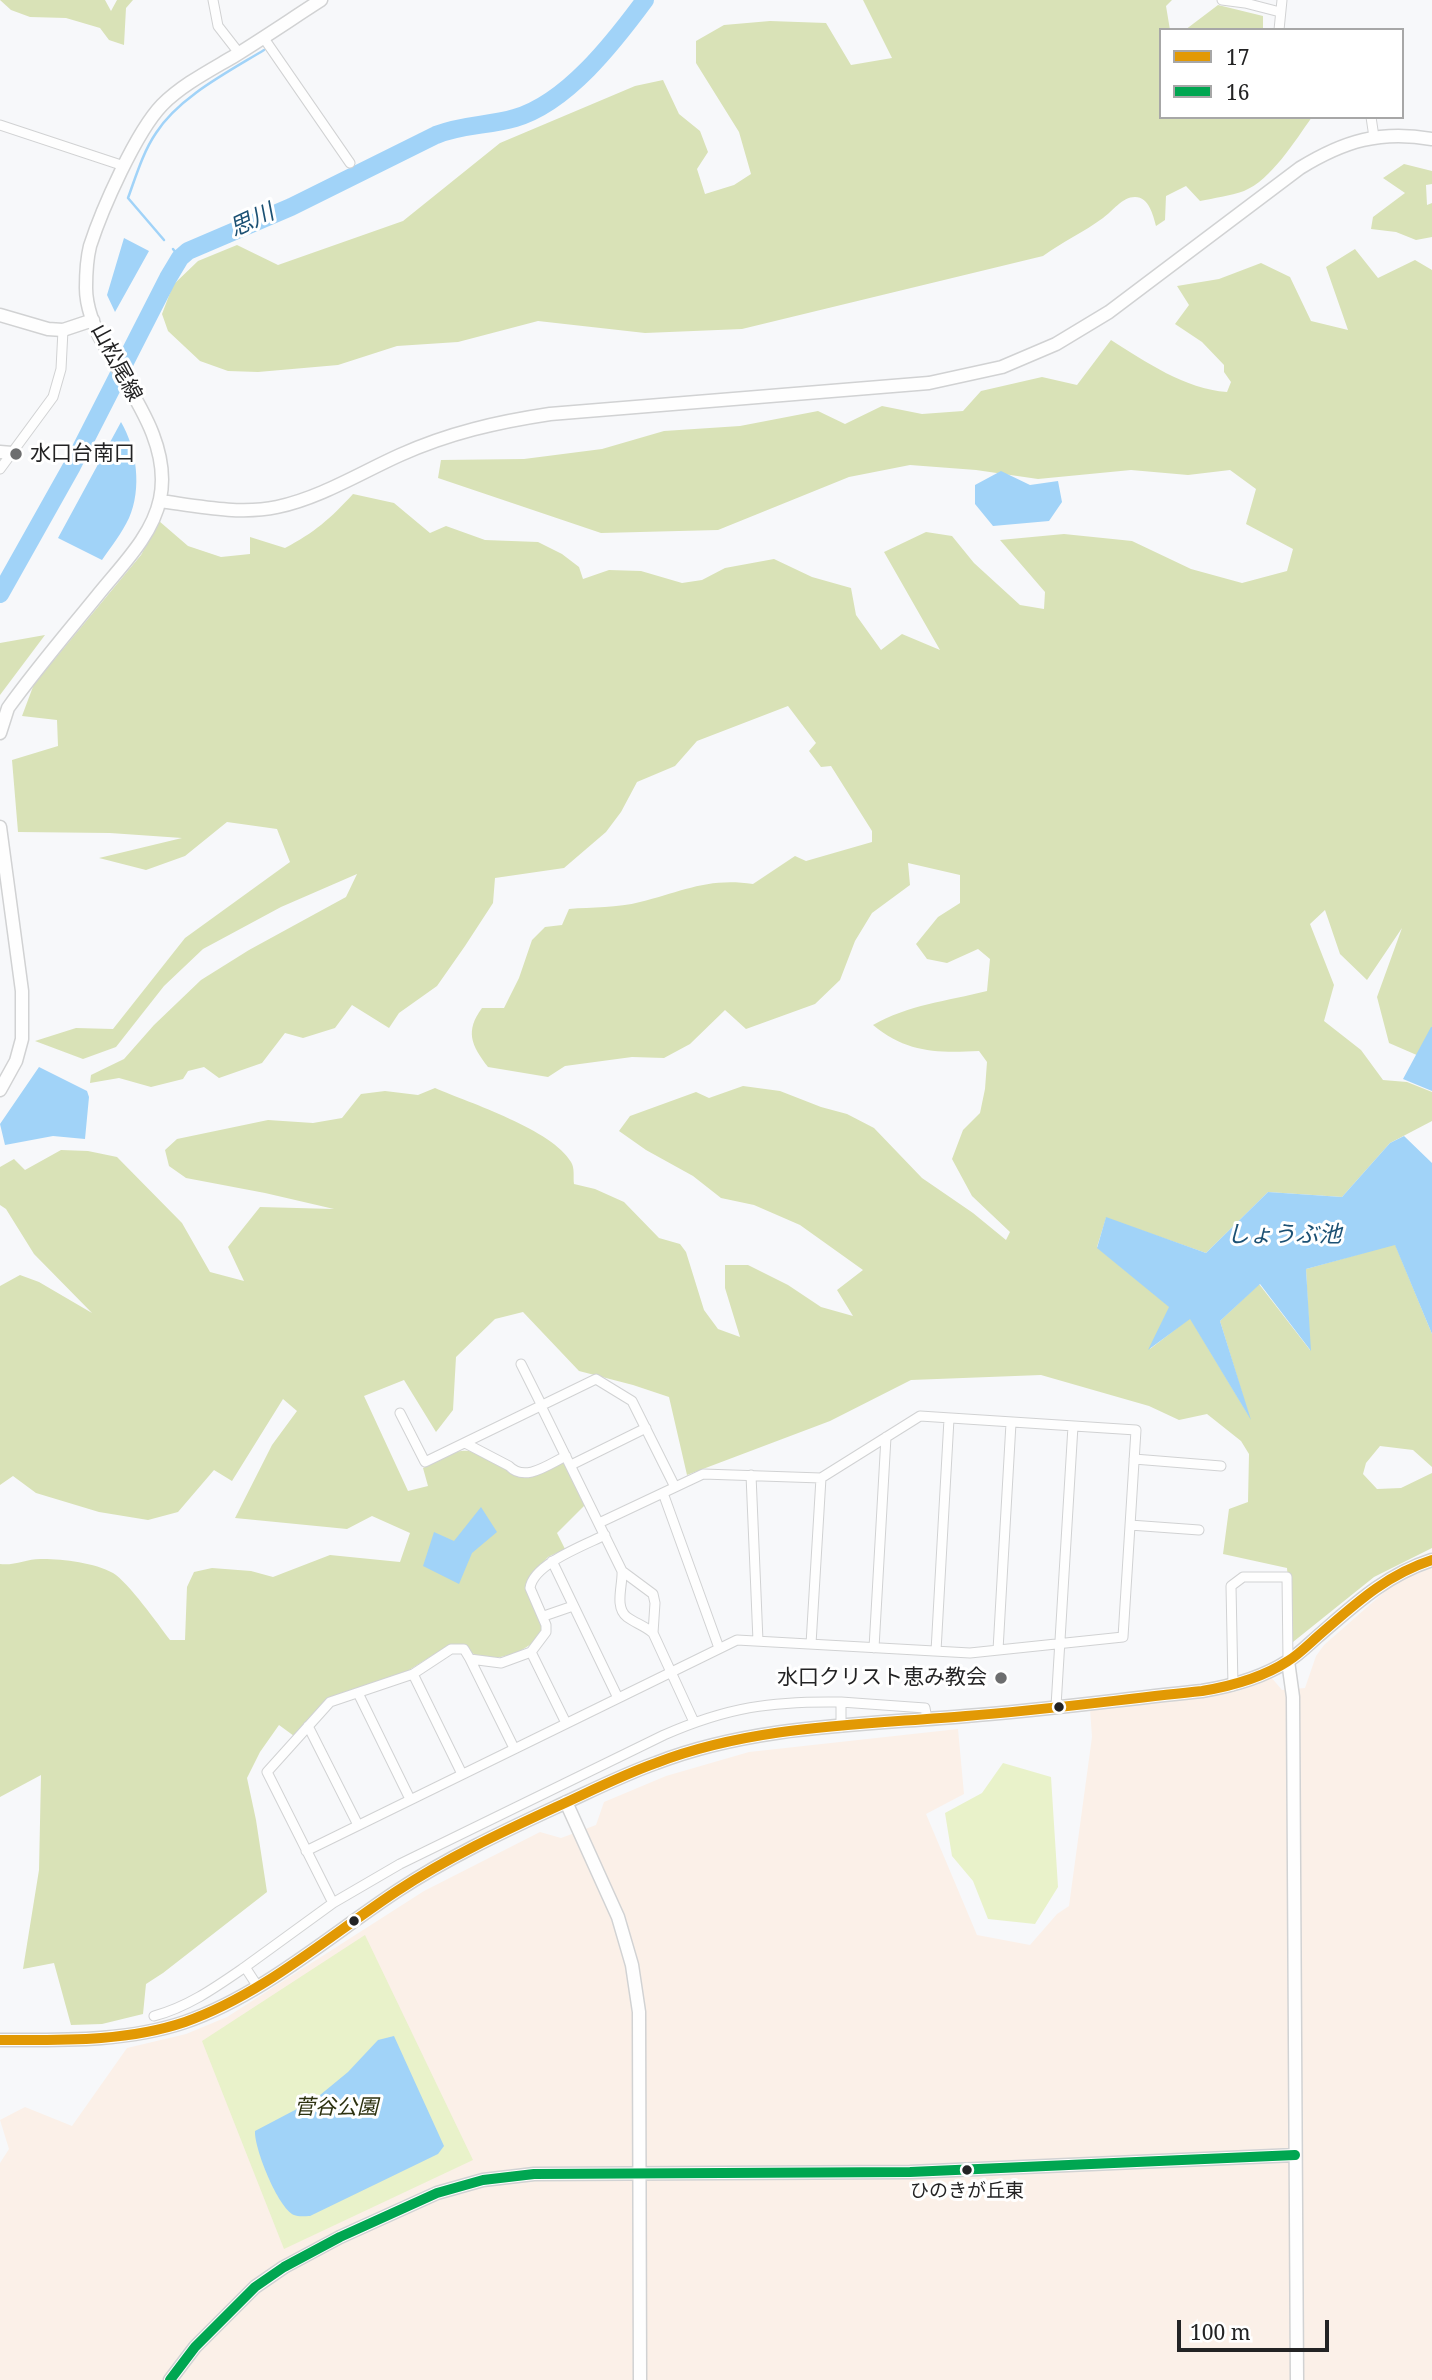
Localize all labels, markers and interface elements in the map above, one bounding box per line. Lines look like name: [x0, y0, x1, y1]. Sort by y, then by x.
legend: [1159, 28, 1404, 119]
text: 17: [1226, 43, 1249, 71]
text: 16: [1226, 78, 1249, 106]
water label: 思川: [225, 199, 279, 243]
street label: 山松尾線: [85, 320, 147, 406]
place label: 水口台南口: [30, 441, 135, 467]
marker: 水口台南口: [8, 446, 24, 462]
water label: しょうぶ池: [1227, 1221, 1341, 1249]
place label: 水口クリスト恵み教会: [777, 1665, 987, 1691]
marker: 水口クリスト恵み教会: [993, 1670, 1009, 1686]
unlabelled marker: [1052, 1700, 1066, 1714]
unlabelled marker: [347, 1914, 361, 1928]
park label: 菅谷公園: [294, 2095, 378, 2121]
marker: ひのきが丘東: [960, 2163, 974, 2177]
place label: ひのきが丘東: [910, 2181, 1024, 2203]
scale bar: [1180, 2306, 1332, 2350]
text: 100 m: [1190, 2318, 1251, 2346]

